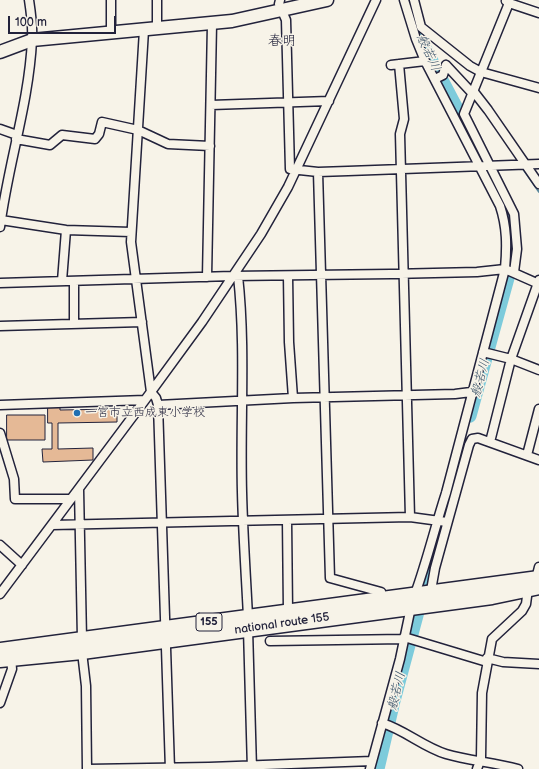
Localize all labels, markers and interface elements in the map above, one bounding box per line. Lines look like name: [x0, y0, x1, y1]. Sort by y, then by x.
scale bar: [10, 8, 118, 34]
text: 100 m: [15, 15, 47, 30]
water label: 般若川: [413, 32, 443, 74]
district label: 春明: [268, 33, 296, 49]
water label: 般若川: [468, 357, 494, 399]
place label: 一宮市立西成東小学校: [85, 406, 205, 420]
marker: 一宮市立西成東小学校: [72, 408, 82, 418]
street label: national route 155: [234, 610, 330, 638]
road number: 155: [196, 613, 222, 631]
water label: 般若川: [385, 670, 409, 712]

